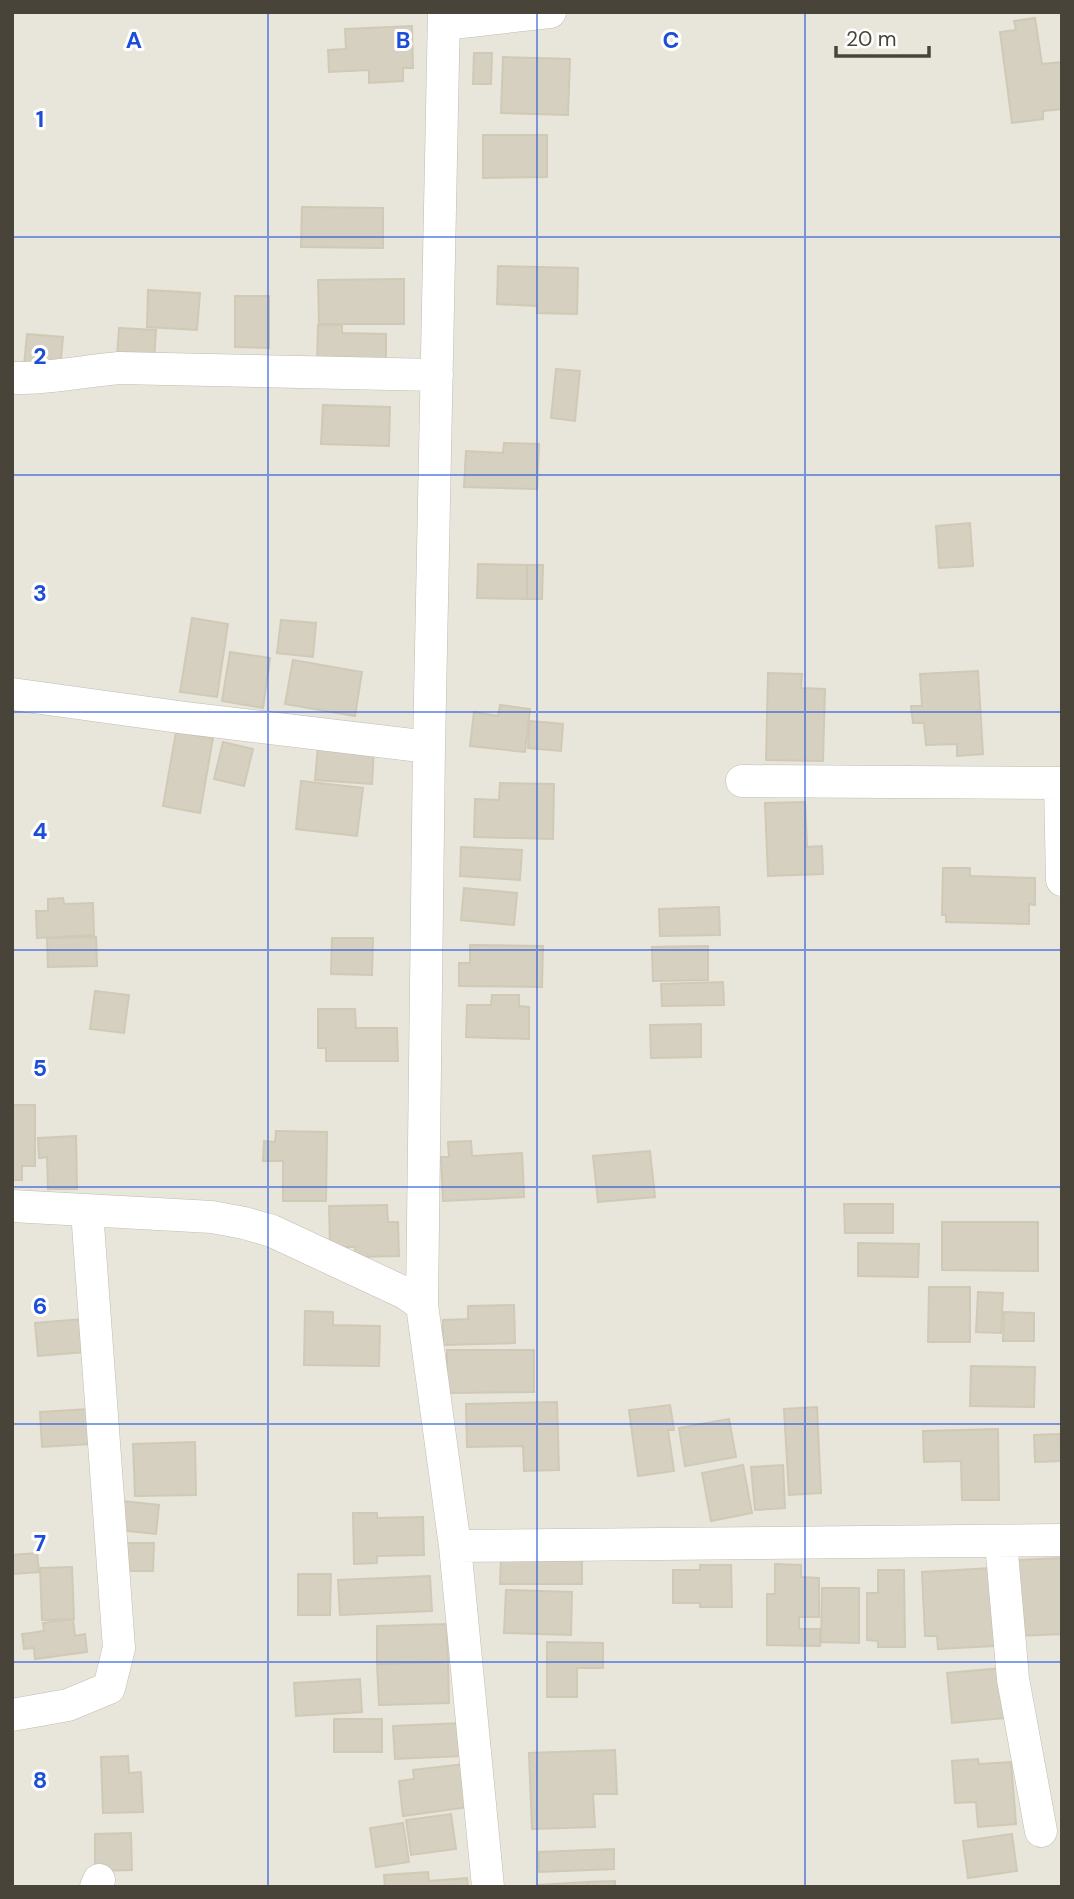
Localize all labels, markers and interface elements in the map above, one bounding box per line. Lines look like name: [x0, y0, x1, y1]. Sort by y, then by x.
scale bar: [836, 14, 929, 58]
text: A: [126, 25, 142, 55]
text: B: [396, 25, 410, 55]
text: C: [663, 25, 679, 55]
text: 20 m: [846, 25, 897, 53]
text: 1: [36, 104, 44, 134]
text: 2: [33, 341, 47, 371]
text: 3: [33, 578, 47, 608]
text: 4: [33, 816, 48, 846]
text: 5: [33, 1053, 47, 1083]
text: 6: [33, 1291, 47, 1321]
text: 7: [34, 1528, 46, 1558]
text: 8: [33, 1765, 47, 1795]

